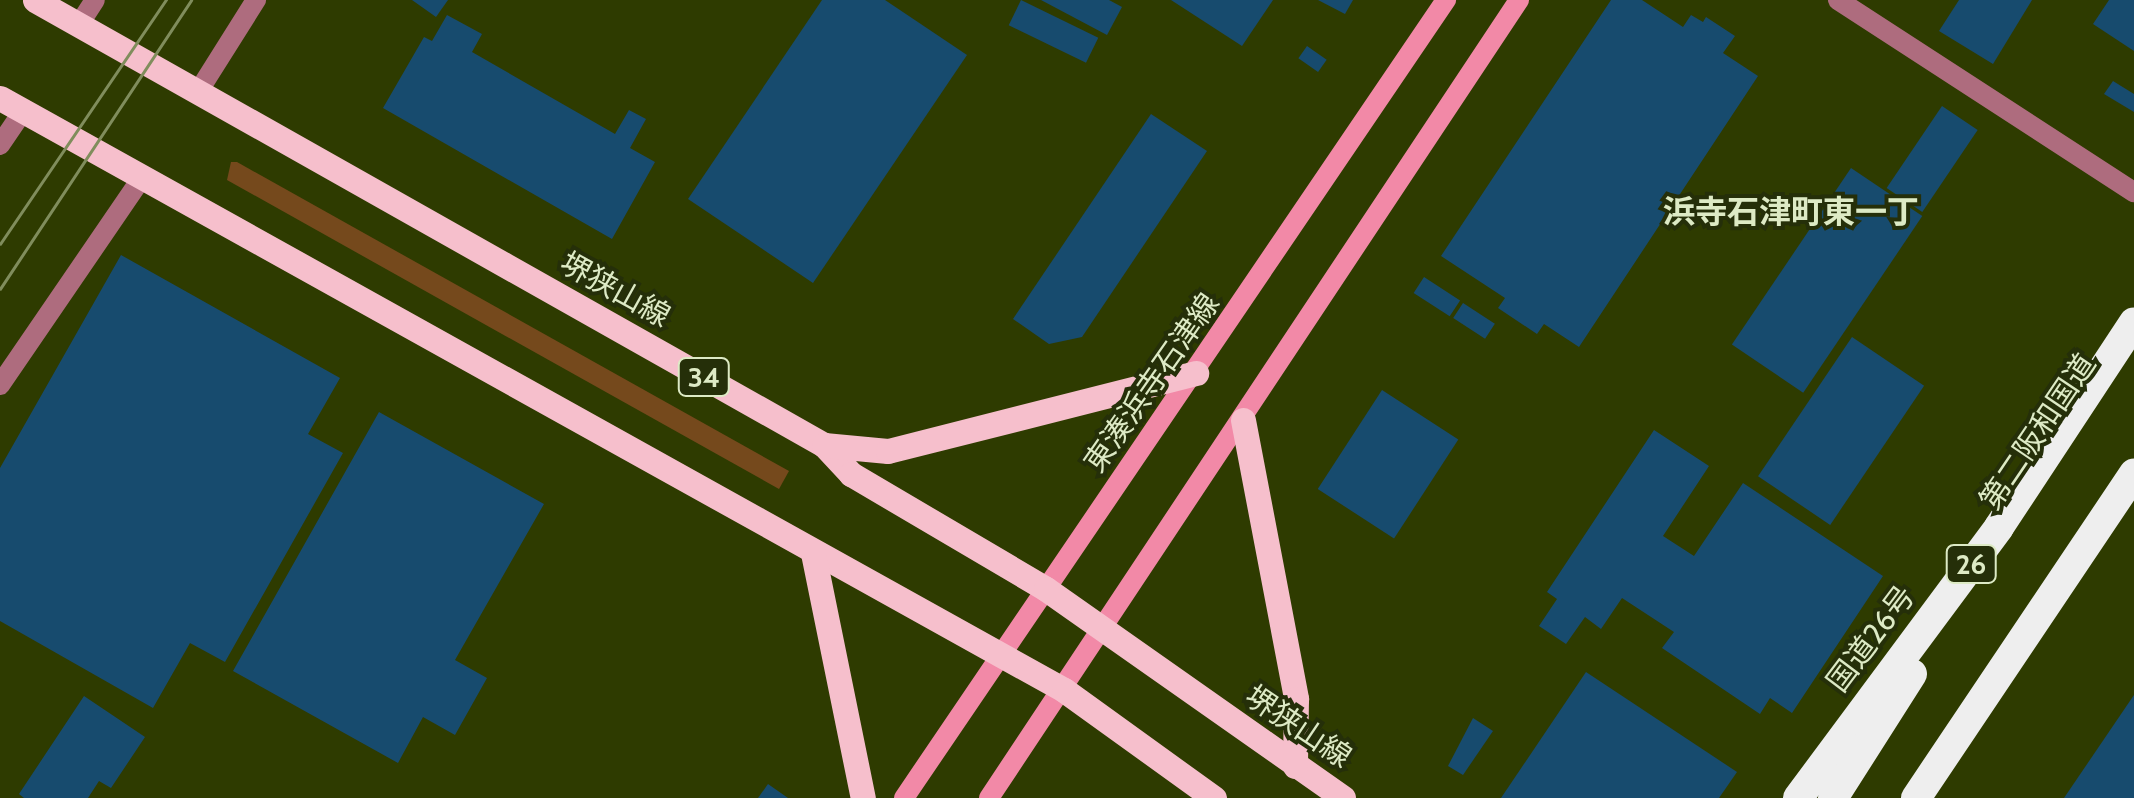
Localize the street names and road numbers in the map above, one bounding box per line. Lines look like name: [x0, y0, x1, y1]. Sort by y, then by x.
street label: 堺狭山線: [554, 245, 676, 335]
street label: 東湊浜寺石津線: [1077, 287, 1227, 479]
street label: 第二阪和国道: [1973, 347, 2103, 517]
road number: 34: [676, 354, 732, 400]
road number: 26: [1944, 541, 1998, 587]
street label: 国道26号: [1820, 579, 1922, 699]
street label: 堺狭山線: [1238, 679, 1358, 775]

